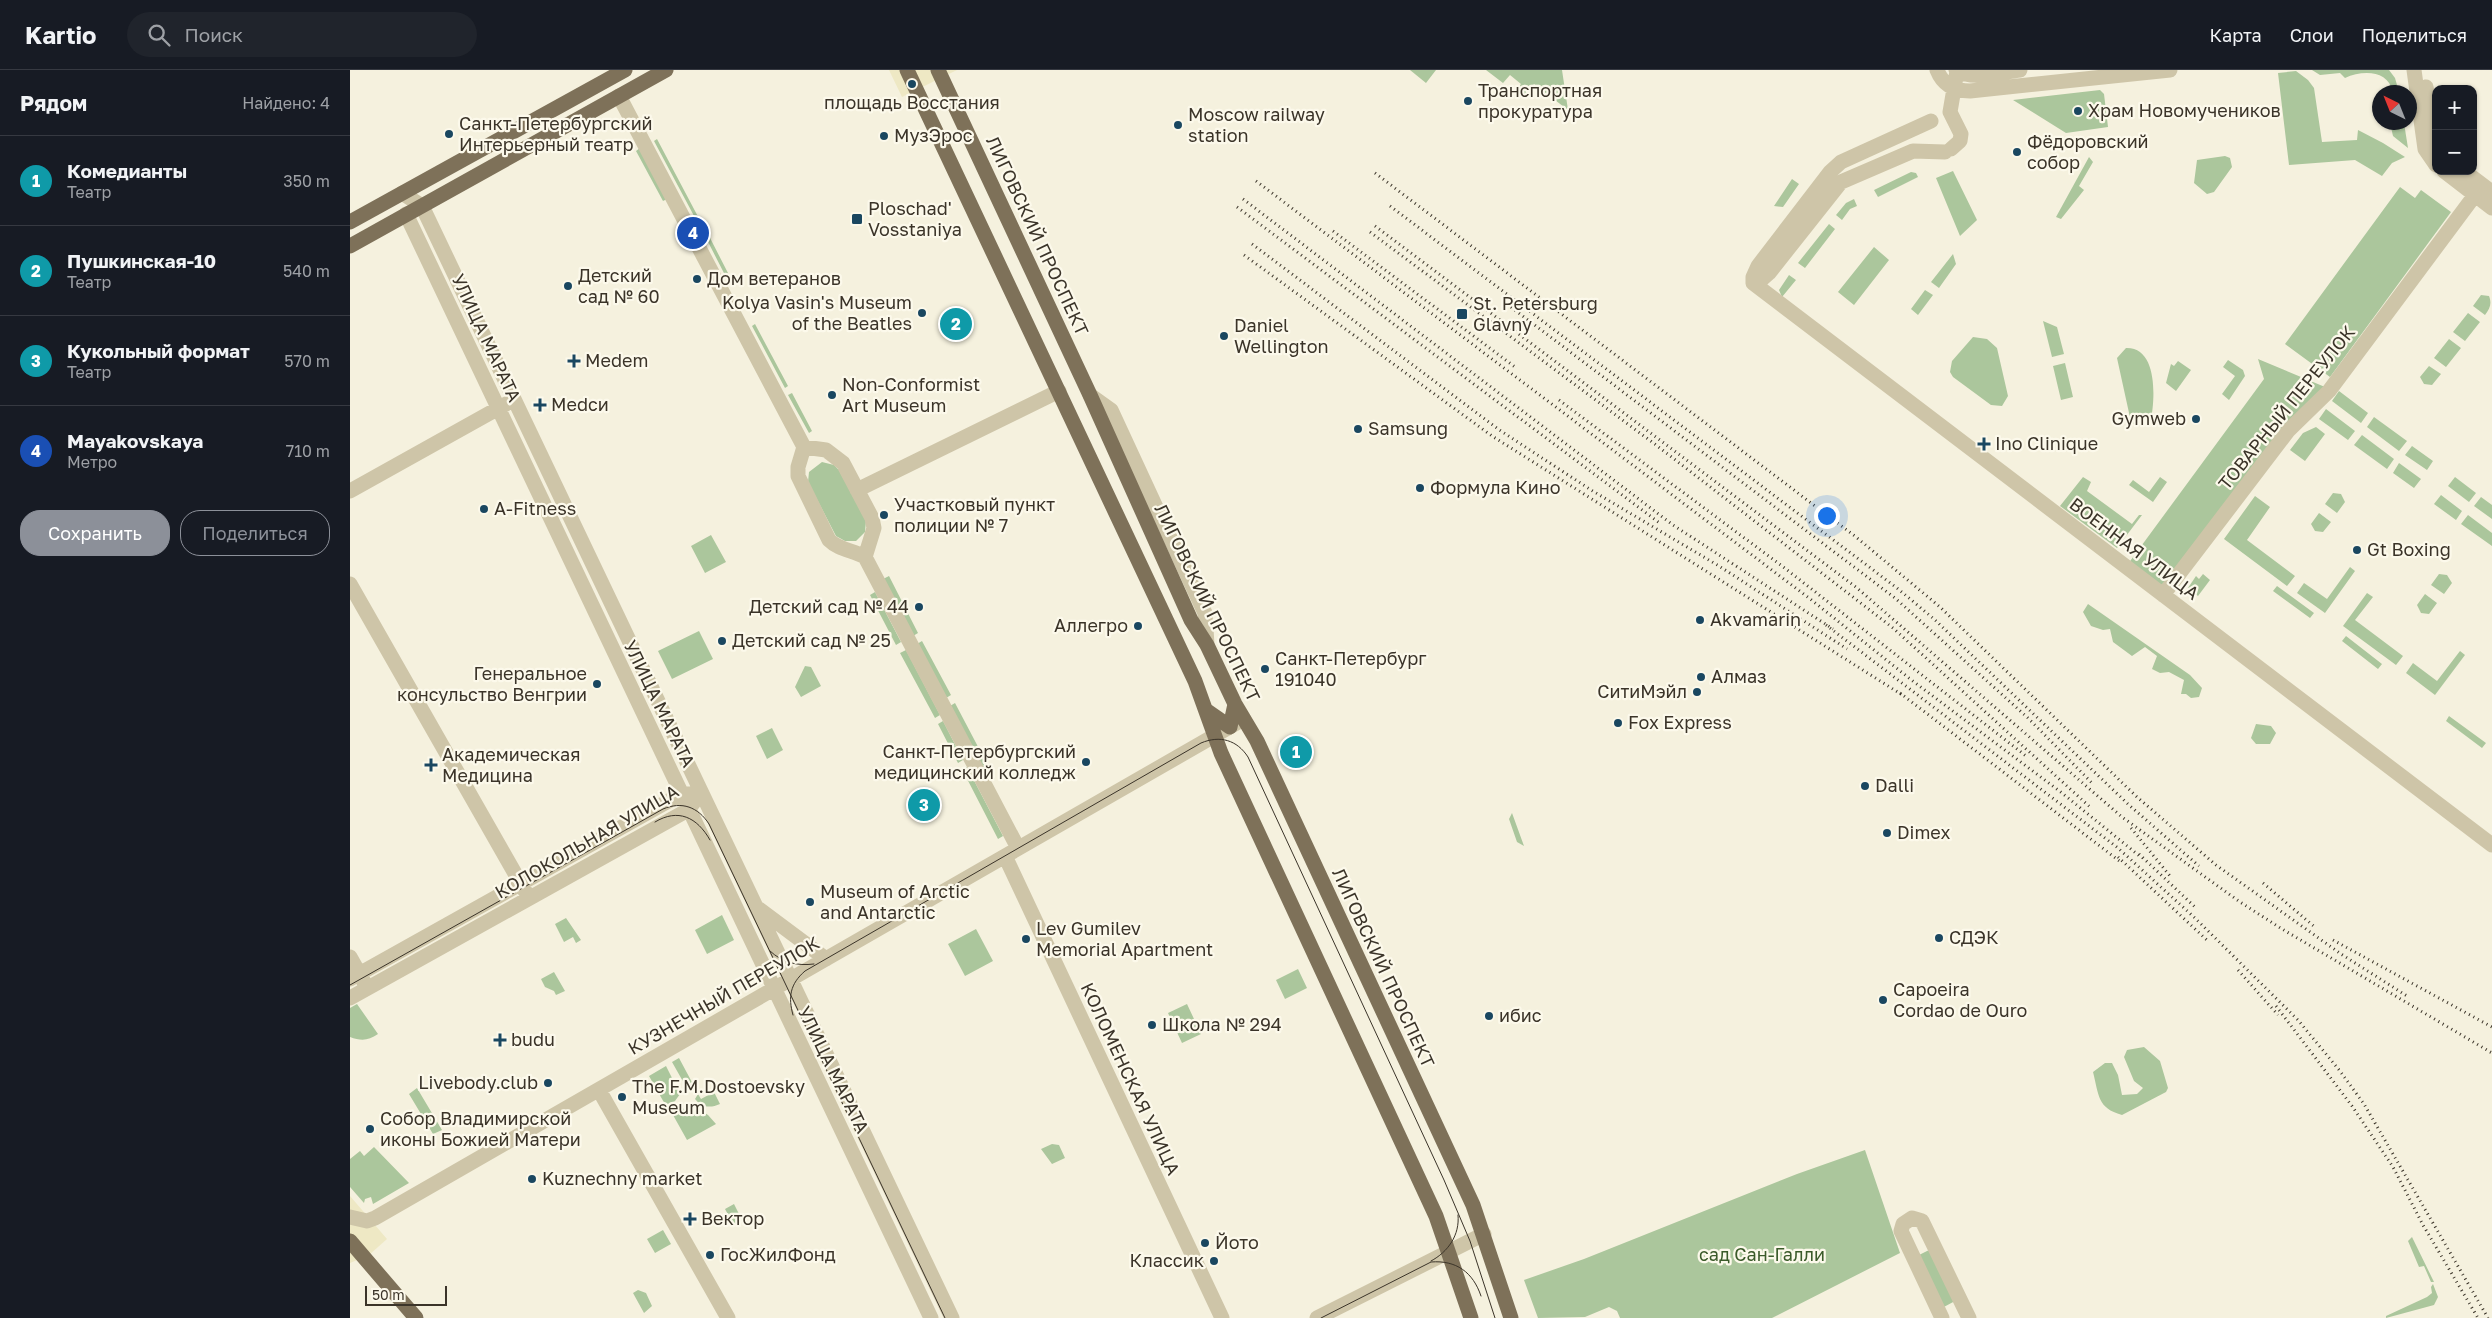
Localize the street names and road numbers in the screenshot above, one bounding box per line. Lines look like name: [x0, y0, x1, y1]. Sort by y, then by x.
street label: ЛИГОВСКИЙ ПРОСПЕКТ: [982, 132, 1094, 339]
street label: УЛИЦА МАРАТА: [448, 270, 526, 405]
street label: ТОВАРНЫЙ ПЕРЕУЛОК: [2213, 321, 2359, 494]
street label: ВОЕННАЯ УЛИЦА: [2066, 492, 2204, 604]
street label: ЛИГОВСКИЙ ПРОСПЕКТ: [1150, 500, 1265, 705]
street label: УЛИЦА МАРАТА: [620, 636, 700, 771]
street label: КОЛОКОЛЬНАЯ УЛИЦА: [491, 779, 682, 903]
street label: ЛИГОВСКИЙ ПРОСПЕКТ: [1328, 864, 1440, 1071]
street label: КУЗНЕЧНЫЙ ПЕРЕУЛОК: [624, 931, 824, 1059]
street label: КОЛОМЕНСКАЯ УЛИЦА: [1077, 979, 1185, 1178]
street label: УЛИЦА МАРАТА: [794, 1002, 874, 1137]

